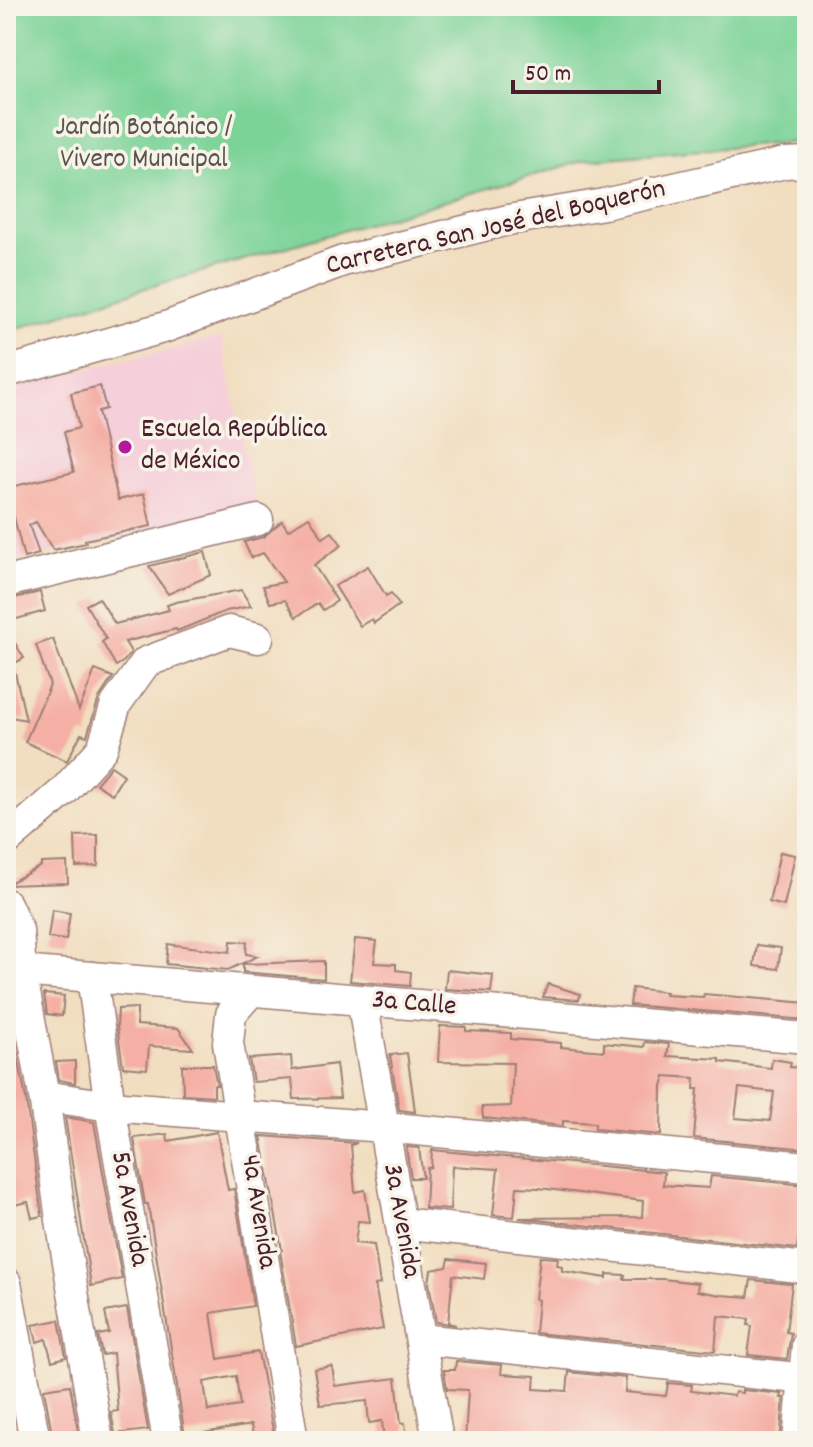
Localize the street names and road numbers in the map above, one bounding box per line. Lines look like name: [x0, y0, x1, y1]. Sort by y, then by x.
street label: Carretera San José del Boquerón: [322, 170, 670, 288]
street label: 3a Calle: [370, 981, 458, 1029]
street label: 5a Avenida: [98, 1148, 158, 1270]
street label: 4a Avenida: [228, 1152, 286, 1273]
street label: 3a Avenida: [370, 1161, 430, 1282]

